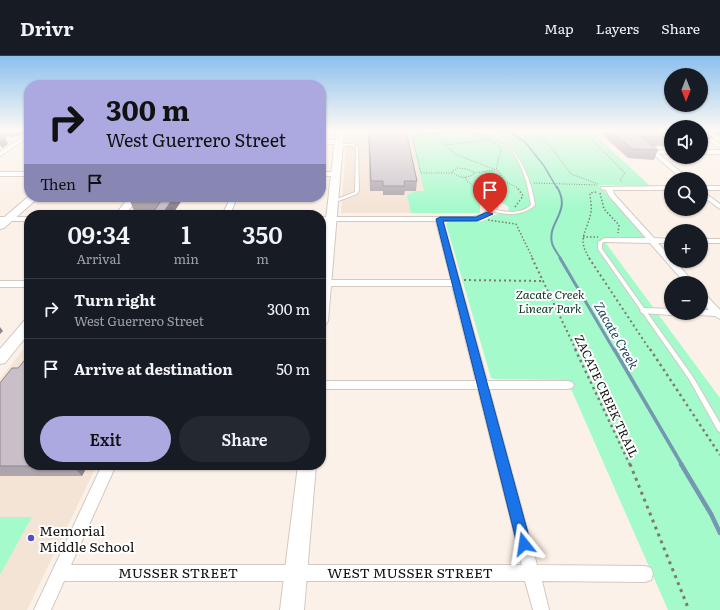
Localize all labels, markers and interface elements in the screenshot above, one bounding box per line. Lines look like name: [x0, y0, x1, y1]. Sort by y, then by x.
text: Drivr: [20, 14, 74, 42]
text: Map: [544, 18, 574, 38]
text: Layers: [596, 18, 639, 38]
text: Share: [661, 18, 700, 38]
north arrow: [664, 68, 708, 112]
map controls: [664, 68, 708, 320]
text: 300 m: [106, 88, 190, 130]
icon: right: [40, 96, 92, 148]
button: sound: [664, 120, 708, 164]
text: West Guerrero Street: [106, 126, 286, 153]
text: Then: [40, 172, 76, 195]
icon: arrive: [84, 172, 106, 194]
button: search: [664, 172, 708, 216]
pin: [473, 173, 507, 214]
icon: arrive: [479, 179, 501, 201]
text: 09:34: [67, 216, 130, 251]
text: 1: [181, 216, 191, 251]
text: 350: [242, 216, 283, 251]
button: +: [664, 224, 708, 268]
text: Arrival: [76, 249, 121, 268]
text: min: [173, 249, 199, 268]
text: m: [256, 249, 269, 268]
button: −: [664, 276, 708, 320]
park label: Zacate Creek Linear Park: [515, 285, 585, 317]
text: Turn right: [74, 288, 156, 311]
text: 300 m: [267, 297, 310, 320]
icon: right: [40, 298, 62, 320]
water label: Zacate Creek: [590, 298, 644, 373]
text: West Guerrero Street: [74, 311, 204, 330]
street label: ZACATE CREEK TRAIL: [571, 332, 643, 460]
text: Arrive at destination: [74, 357, 233, 380]
text: 50 m: [276, 357, 310, 380]
icon: arrive: [40, 358, 62, 380]
button: Exit: [40, 416, 171, 462]
button: Share: [179, 416, 310, 462]
place label: Memorial Middle School: [39, 520, 135, 556]
position arrow: [503, 523, 545, 565]
marker: Memorial Middle School: [26, 533, 36, 543]
street label: MUSSER STREET: [118, 562, 238, 582]
street label: WEST MUSSER STREET: [327, 562, 493, 582]

